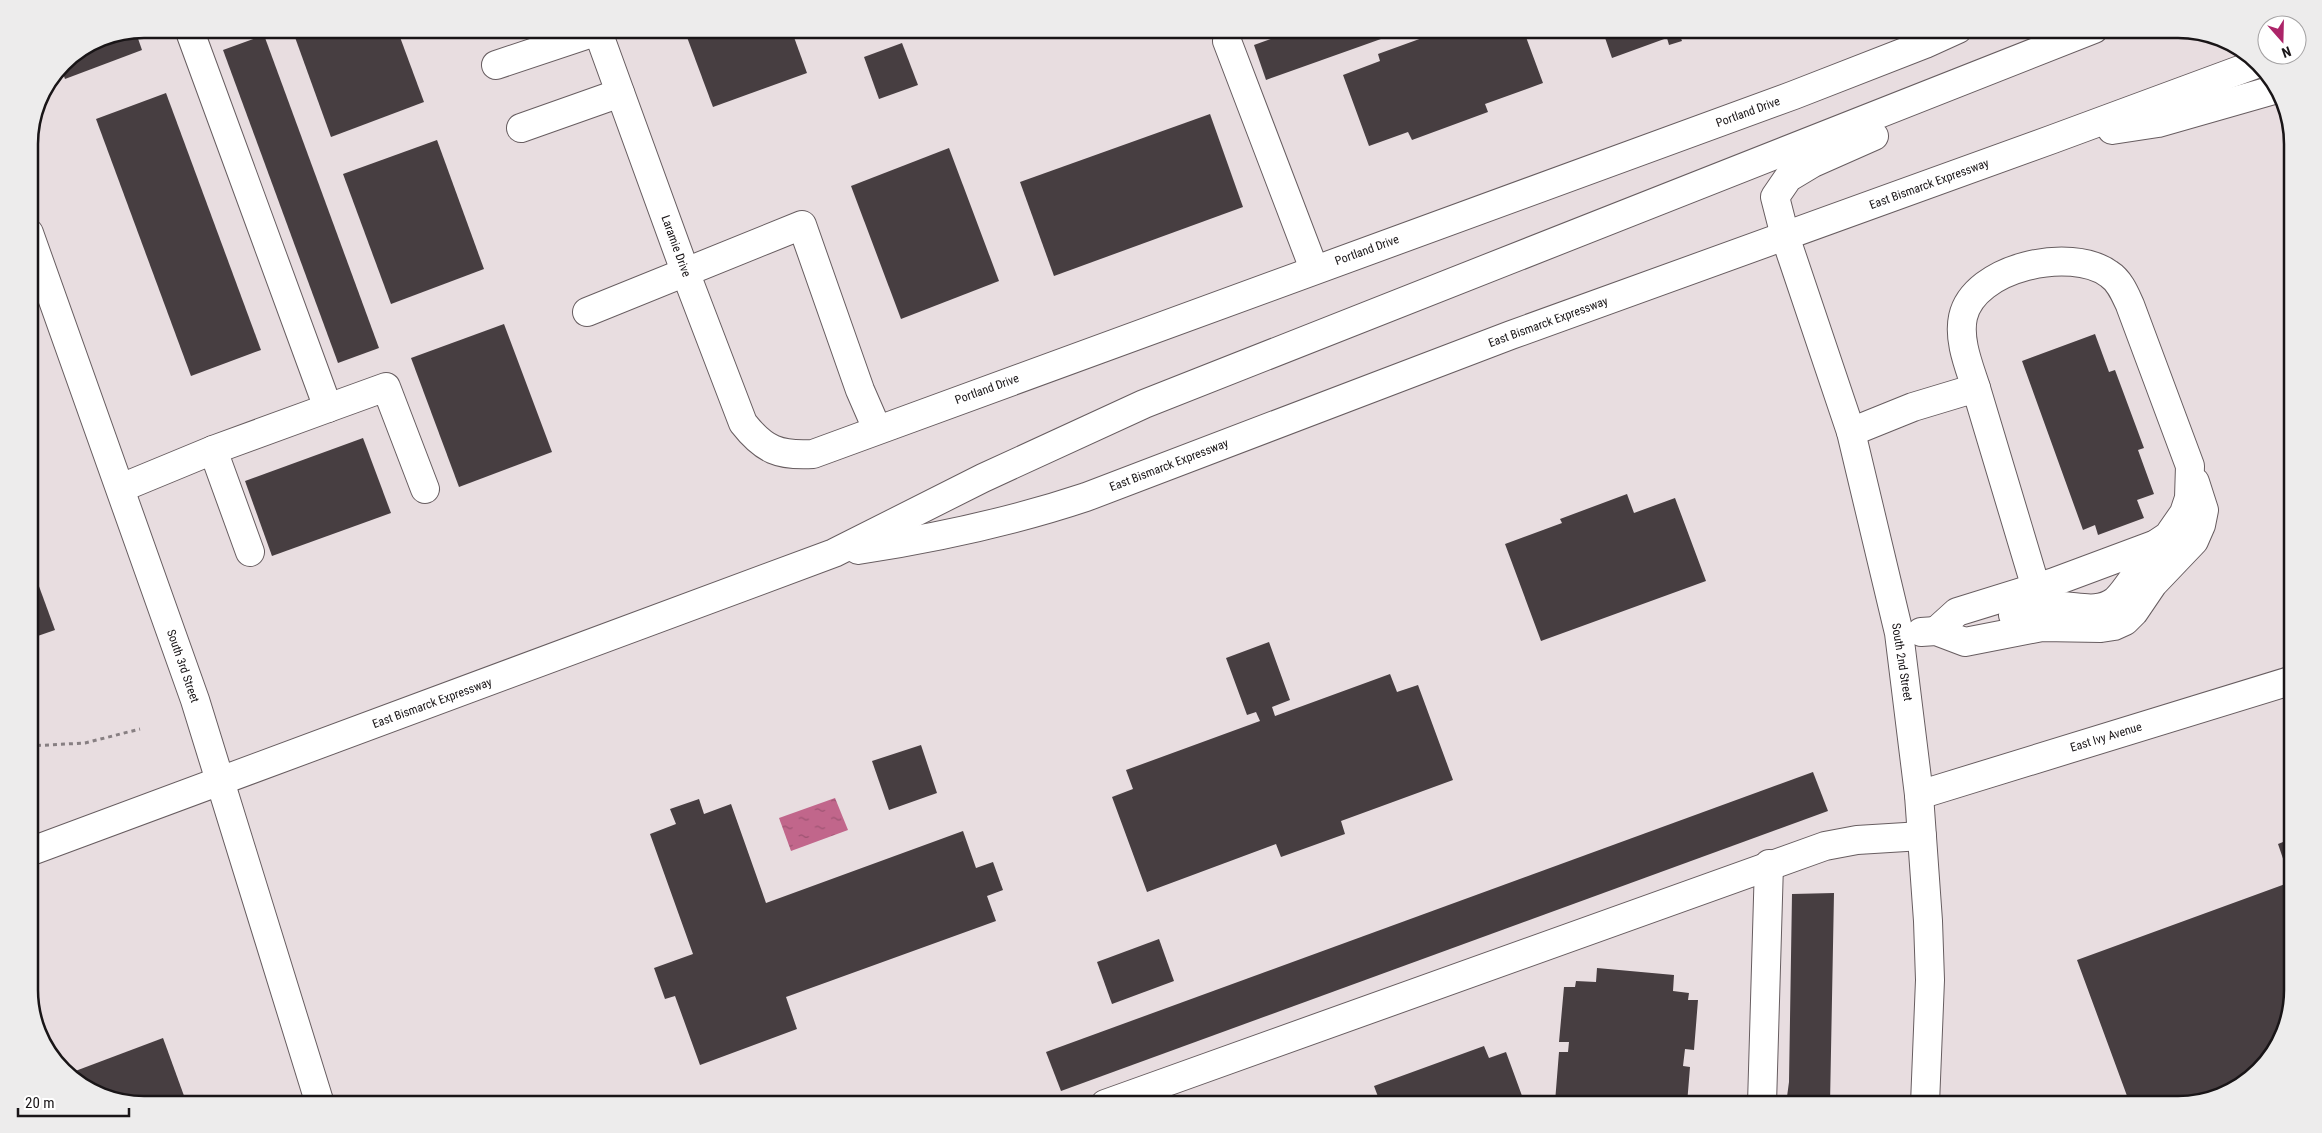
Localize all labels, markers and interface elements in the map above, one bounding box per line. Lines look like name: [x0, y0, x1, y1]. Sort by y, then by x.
north arrow: [2257, 15, 2307, 65]
text: N: [2280, 43, 2293, 61]
street label: Portland Drive: [1714, 94, 1782, 130]
street label: East Bismarck Expressway: [1867, 156, 1991, 212]
street label: Laramie Drive: [658, 213, 694, 279]
street label: Portland Drive: [1333, 232, 1401, 268]
street label: East Bismarck Expressway: [1486, 294, 1610, 350]
street label: Portland Drive: [953, 371, 1021, 407]
street label: East Bismarck Expressway: [1108, 436, 1230, 494]
street label: South 2nd Street: [1889, 622, 1915, 702]
street label: South 3rd Street: [164, 628, 202, 705]
street label: East Bismarck Expressway: [370, 675, 494, 731]
street label: East Ivy Avenue: [2069, 719, 2144, 755]
scale bar: [18, 1086, 129, 1118]
text: 20 m: [25, 1094, 55, 1112]

